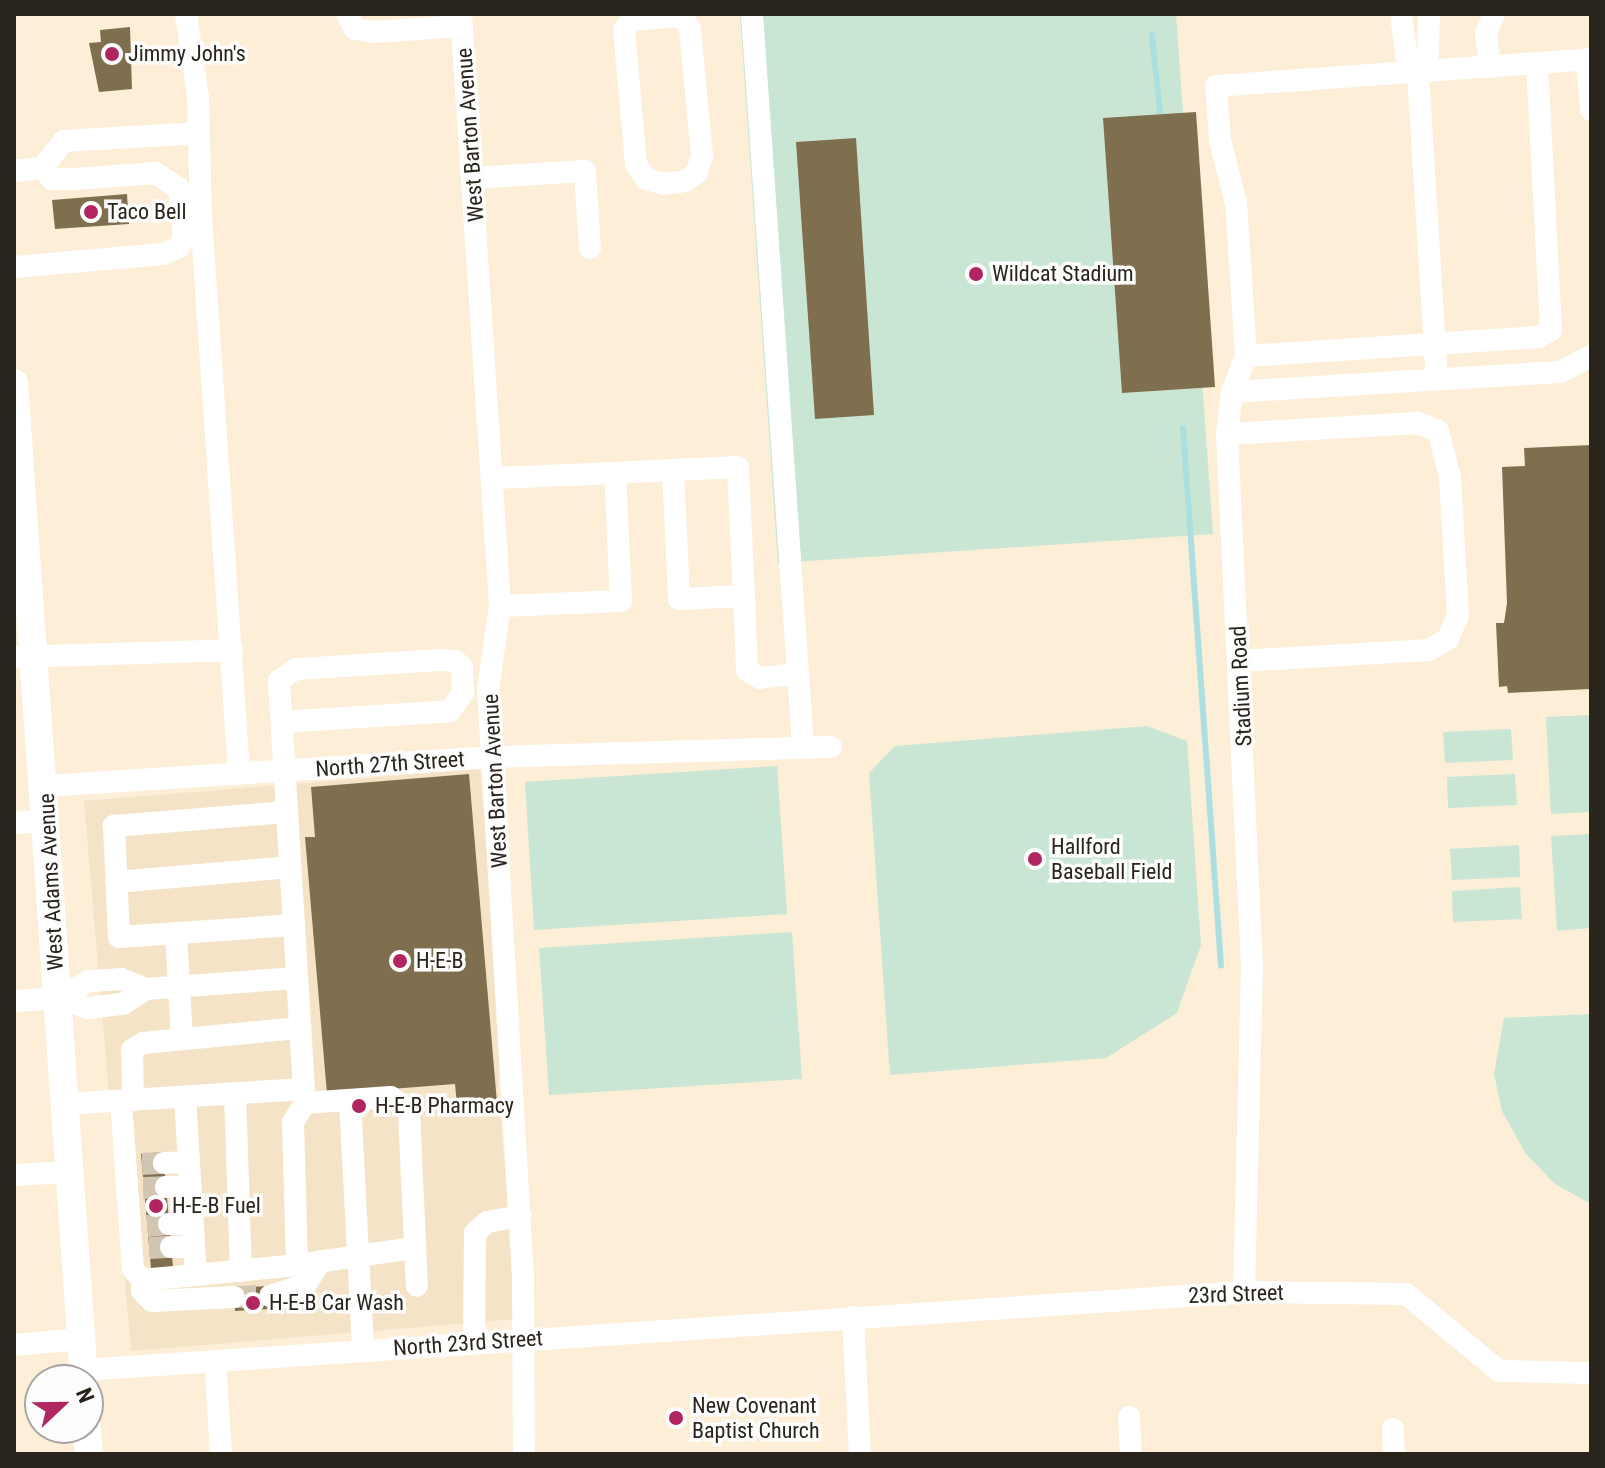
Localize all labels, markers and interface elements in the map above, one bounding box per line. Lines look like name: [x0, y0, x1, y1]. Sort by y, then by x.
place label: Jimmy John's: [128, 41, 246, 67]
marker: Jimmy John's: [103, 45, 121, 63]
street label: West Barton Avenue: [451, 47, 489, 223]
place label: Taco Bell: [107, 199, 186, 225]
marker: Taco Bell: [82, 203, 100, 221]
place label: Wildcat Stadium: [992, 261, 1134, 287]
marker: Wildcat Stadium: [967, 265, 985, 283]
street label: Stadium Road: [1225, 625, 1257, 747]
street label: West Barton Avenue: [477, 693, 513, 869]
street label: North 27th Street: [314, 746, 466, 782]
street label: West Adams Avenue: [33, 793, 69, 971]
place label: Hallford Baseball Field: [1051, 833, 1172, 884]
marker: Hallford Baseball Field: [1026, 850, 1044, 868]
place label: H-E-B: [416, 948, 464, 974]
marker: H-E-B: [391, 952, 409, 970]
place label: H-E-B Pharmacy: [375, 1093, 514, 1119]
marker: H-E-B Pharmacy: [350, 1097, 368, 1115]
place label: H-E-B Fuel: [172, 1193, 261, 1219]
marker: H-E-B Fuel: [147, 1197, 165, 1215]
street label: 23rd Street: [1188, 1279, 1284, 1309]
place label: H-E-B Car Wash: [269, 1290, 404, 1316]
marker: H-E-B Car Wash: [244, 1294, 262, 1312]
street label: North 23rd Street: [392, 1325, 544, 1361]
north arrow: [24, 1364, 104, 1444]
text: N: [71, 1385, 99, 1406]
place label: New Covenant Baptist Church: [692, 1392, 820, 1444]
marker: New Covenant Baptist Church: [667, 1409, 685, 1427]

